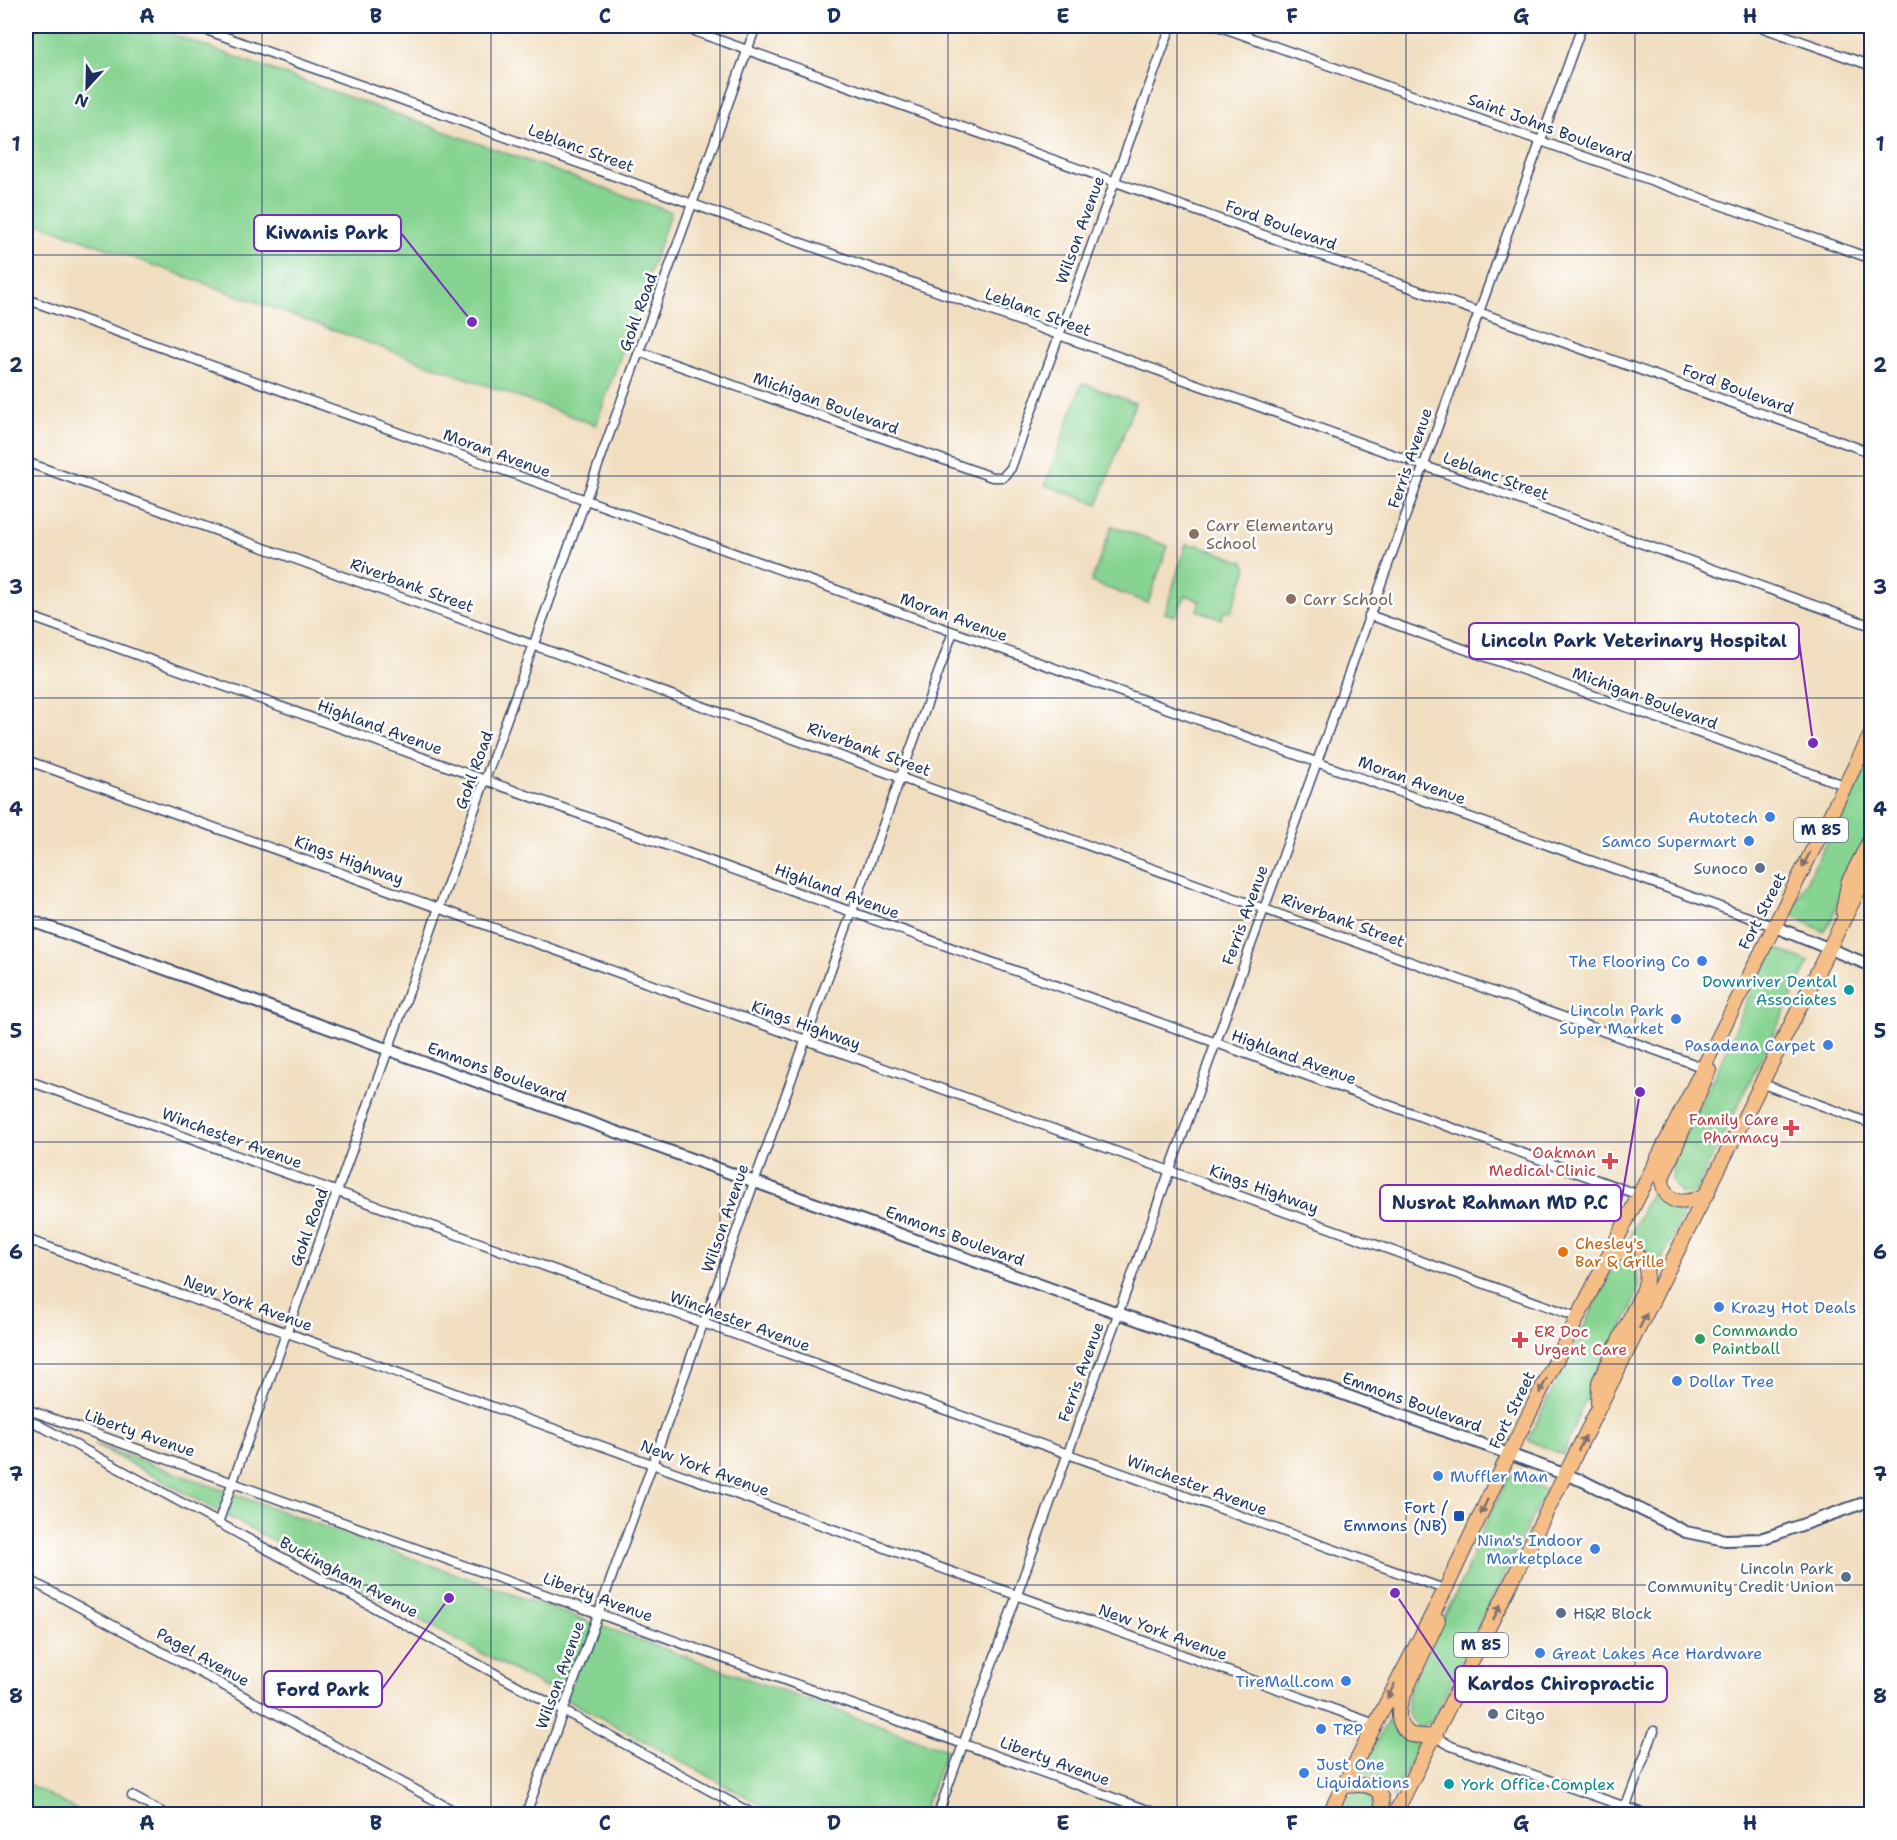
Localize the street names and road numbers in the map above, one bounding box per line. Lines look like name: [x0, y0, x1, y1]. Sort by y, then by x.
street label: Saint Johns Boulevard: [1465, 88, 1635, 168]
street label: Leblanc Street: [525, 119, 637, 177]
street label: Wilson Avenue: [1051, 173, 1109, 287]
street label: Ford Boulevard: [1222, 195, 1340, 255]
street label: Gohl Road: [614, 270, 662, 354]
street label: Leblanc Street: [982, 283, 1094, 341]
street label: Ford Boulevard: [1679, 359, 1797, 419]
street label: Michigan Boulevard: [750, 367, 902, 439]
street label: Ferris Avenue: [1383, 405, 1437, 511]
street label: Moran Avenue: [440, 424, 554, 482]
street label: Leblanc Street: [1440, 447, 1552, 505]
street label: Riverbank Street: [347, 553, 477, 617]
street label: Moran Avenue: [897, 588, 1011, 646]
street label: Michigan Boulevard: [1569, 662, 1721, 734]
street label: Highland Avenue: [314, 695, 446, 759]
street label: Riverbank Street: [804, 717, 934, 781]
street label: Gohl Road: [450, 728, 498, 812]
street label: Moran Avenue: [1355, 751, 1469, 809]
road number: M 85: [1794, 818, 1848, 842]
street label: Kings Highway: [291, 830, 407, 890]
street label: Highland Avenue: [771, 859, 903, 923]
street label: Ferris Avenue: [1217, 862, 1273, 968]
street label: Fort Street: [1733, 869, 1791, 953]
street label: Riverbank Street: [1278, 888, 1408, 952]
street label: Kings Highway: [748, 995, 864, 1055]
street label: Highland Avenue: [1228, 1025, 1360, 1089]
street label: Emmons Boulevard: [424, 1037, 570, 1107]
street label: Winchester Avenue: [159, 1103, 305, 1173]
street label: Kings Highway: [1206, 1159, 1322, 1219]
street label: Wilson Avenue: [697, 1161, 753, 1275]
street label: Gohl Road: [285, 1185, 333, 1269]
street label: Emmons Boulevard: [882, 1201, 1028, 1271]
street label: New York Avenue: [181, 1270, 315, 1336]
street label: Winchester Avenue: [667, 1286, 813, 1356]
street label: Ferris Avenue: [1053, 1319, 1109, 1425]
street label: Emmons Boulevard: [1339, 1367, 1485, 1437]
street label: Fort Street: [1484, 1367, 1540, 1453]
street label: Liberty Avenue: [82, 1404, 198, 1462]
street label: New York Avenue: [638, 1435, 772, 1501]
street label: Winchester Avenue: [1124, 1450, 1270, 1520]
street label: Buckingham Avenue: [276, 1532, 422, 1622]
street label: Liberty Avenue: [540, 1567, 656, 1627]
street label: New York Avenue: [1096, 1599, 1230, 1665]
street label: Wilson Avenue: [531, 1618, 589, 1732]
street label: Pagel Avenue: [153, 1623, 253, 1691]
road number: M 85: [1454, 1633, 1508, 1657]
street label: Liberty Avenue: [997, 1731, 1113, 1791]

